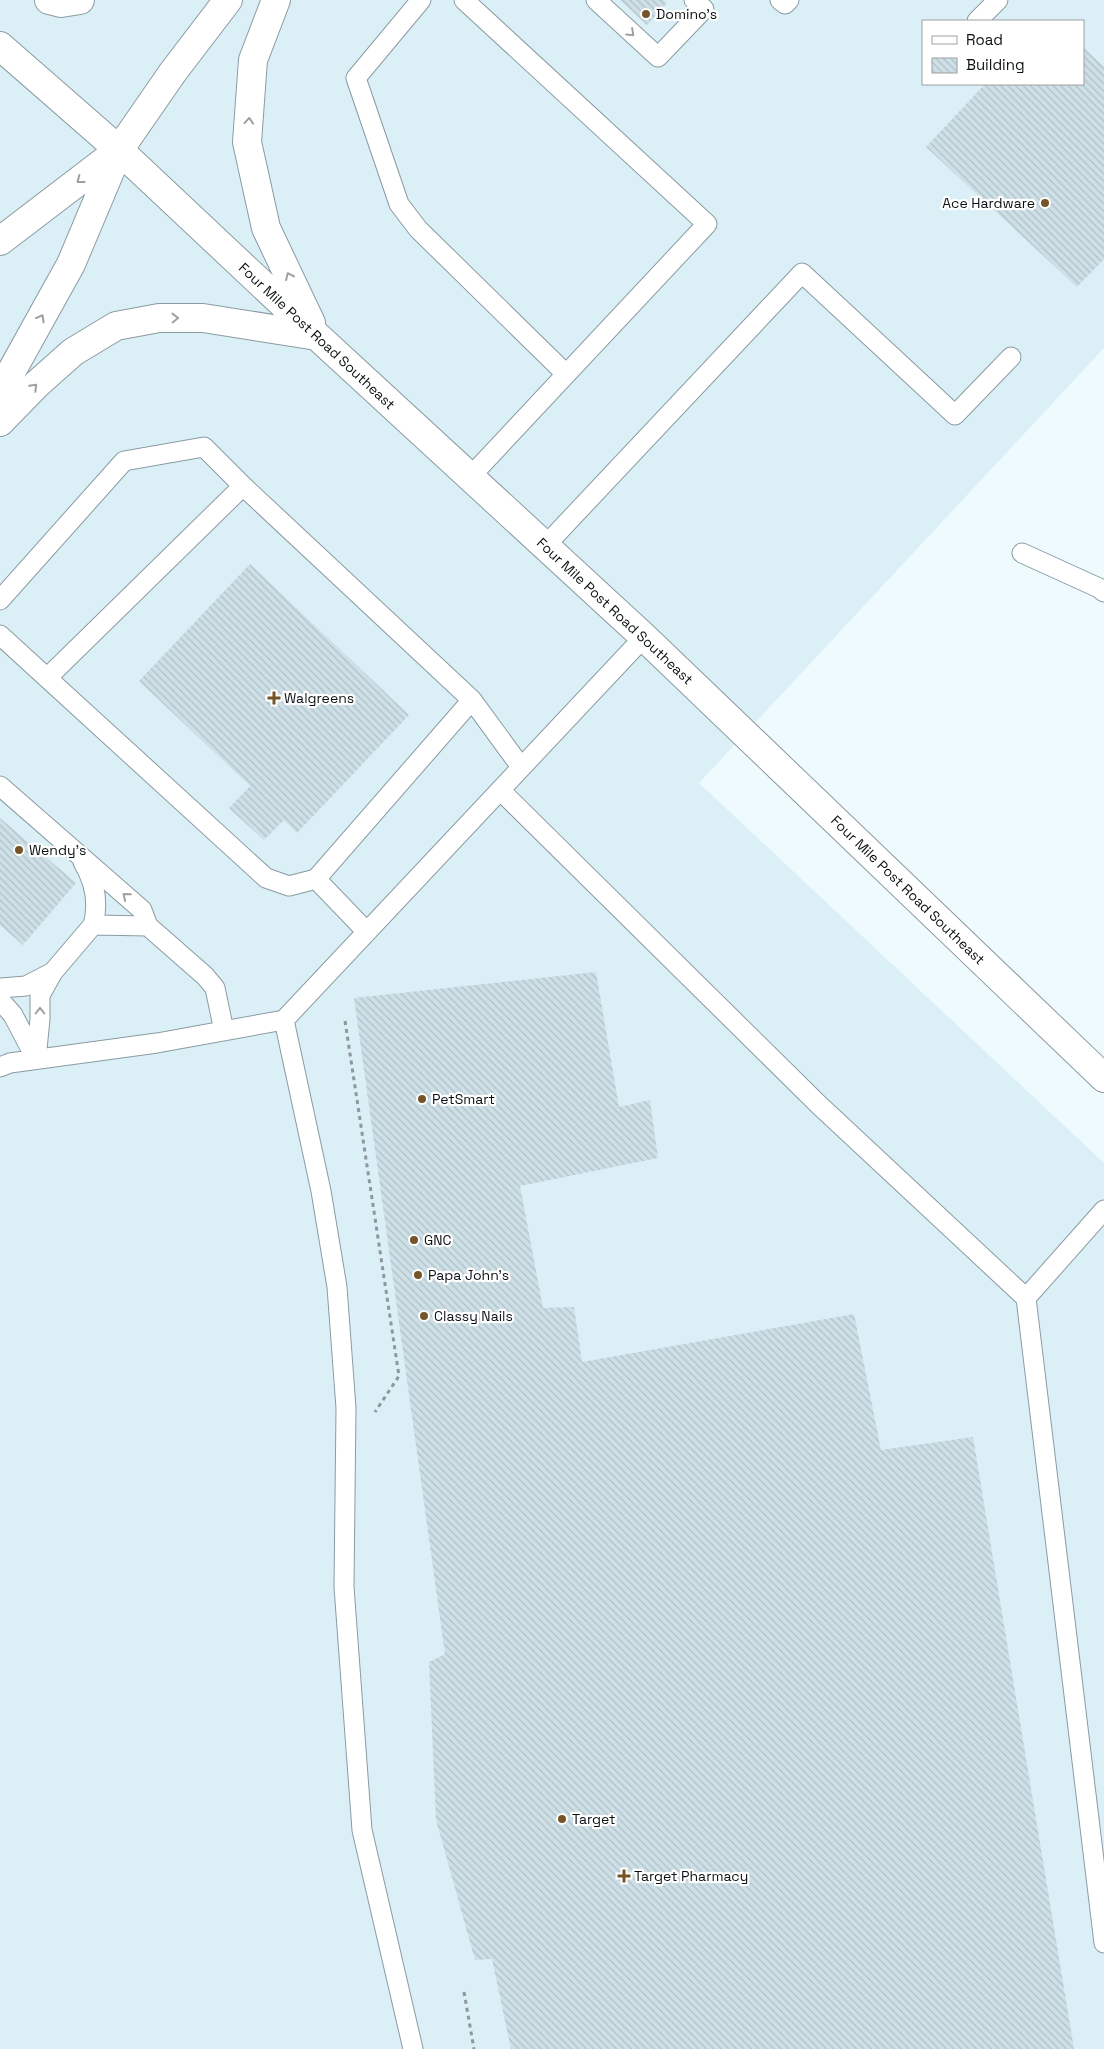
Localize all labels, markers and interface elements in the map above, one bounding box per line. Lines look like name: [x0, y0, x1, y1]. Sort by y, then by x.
place label: Domino's: [656, 5, 717, 23]
marker: Domino's: [640, 8, 652, 20]
legend: [922, 20, 1084, 85]
one-way arrow: [626, 27, 635, 36]
text: Road: [966, 30, 1003, 49]
text: Building: [966, 55, 1025, 74]
one-way arrow: [243, 116, 254, 124]
one-way arrow: [76, 174, 86, 183]
place label: Ace Hardware: [942, 194, 1035, 212]
marker: Ace Hardware: [1039, 197, 1051, 209]
street label: Four Mile Post Road Southeast: [235, 259, 399, 413]
one-way arrow: [284, 272, 295, 281]
one-way arrow: [172, 313, 179, 323]
one-way arrow: [34, 315, 44, 324]
one-way arrow: [28, 384, 37, 393]
street label: Four Mile Post Road Southeast: [533, 534, 697, 688]
place label: Walgreens: [284, 689, 354, 707]
marker: Walgreens: [268, 692, 280, 704]
street label: Four Mile Post Road Southeast: [827, 812, 989, 968]
place label: Wendy's: [29, 841, 86, 859]
marker: Wendy's: [13, 844, 25, 856]
one-way arrow: [123, 893, 132, 902]
one-way arrow: [35, 1007, 45, 1014]
place label: PetSmart: [432, 1090, 495, 1108]
marker: PetSmart: [416, 1093, 428, 1105]
place label: GNC: [424, 1231, 452, 1249]
marker: GNC: [408, 1234, 420, 1246]
place label: Papa John's: [428, 1266, 509, 1284]
marker: Papa John's: [412, 1269, 424, 1281]
place label: Classy Nails: [434, 1307, 513, 1325]
marker: Classy Nails: [418, 1310, 430, 1322]
place label: Target: [572, 1810, 616, 1828]
marker: Target: [556, 1813, 568, 1825]
place label: Target Pharmacy: [634, 1867, 748, 1885]
marker: Target Pharmacy: [618, 1870, 630, 1882]

